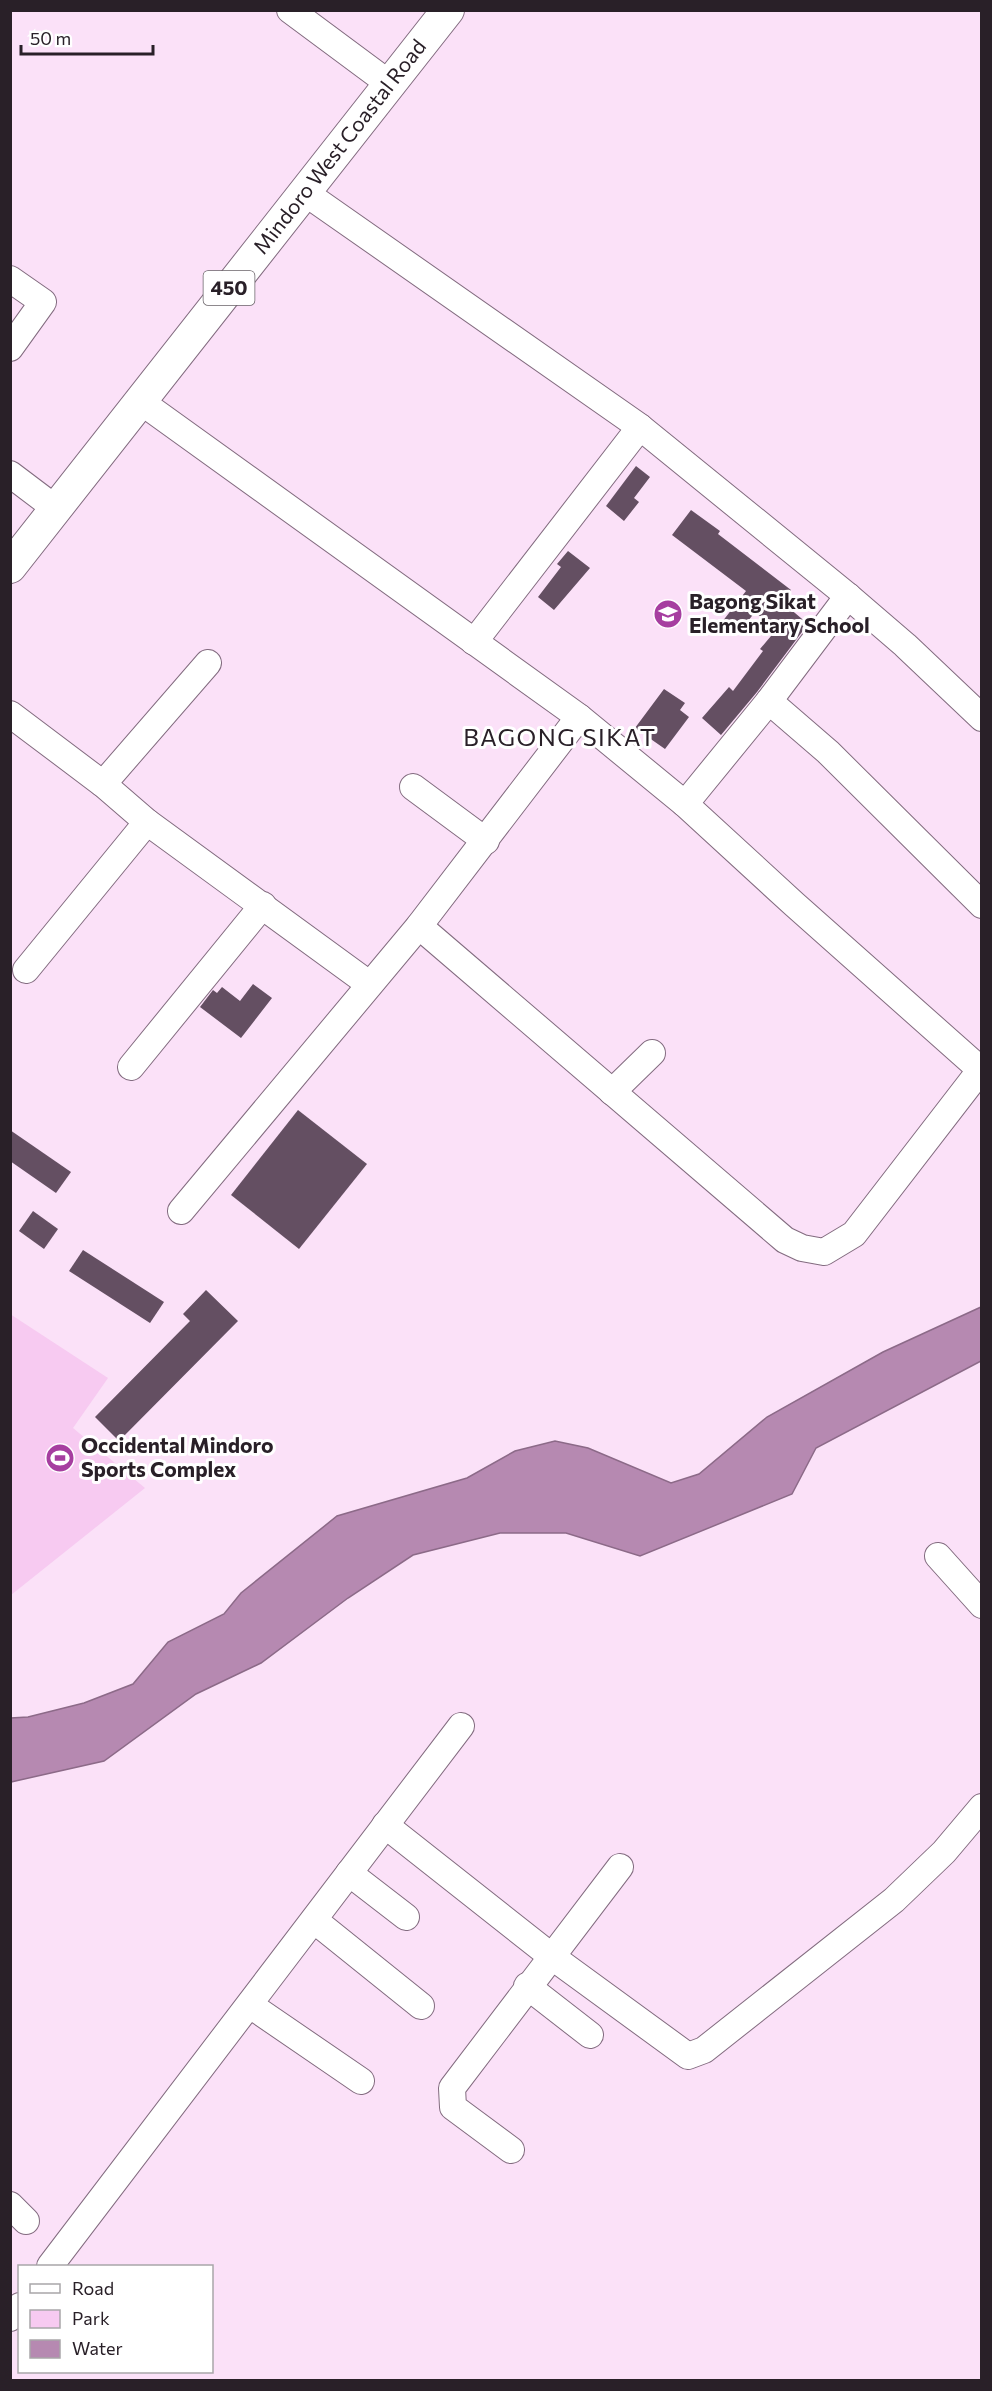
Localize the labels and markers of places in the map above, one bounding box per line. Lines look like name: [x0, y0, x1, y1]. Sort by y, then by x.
place label: Bagong Sikat Elementary School: [689, 588, 870, 637]
school or university icon: Bagong Sikat Elementary School: [652, 598, 684, 630]
place label: Occidental Mindoro Sports Complex: [81, 1432, 273, 1481]
sports icon: Occidental Mindoro Sports Complex: [44, 1442, 76, 1474]

